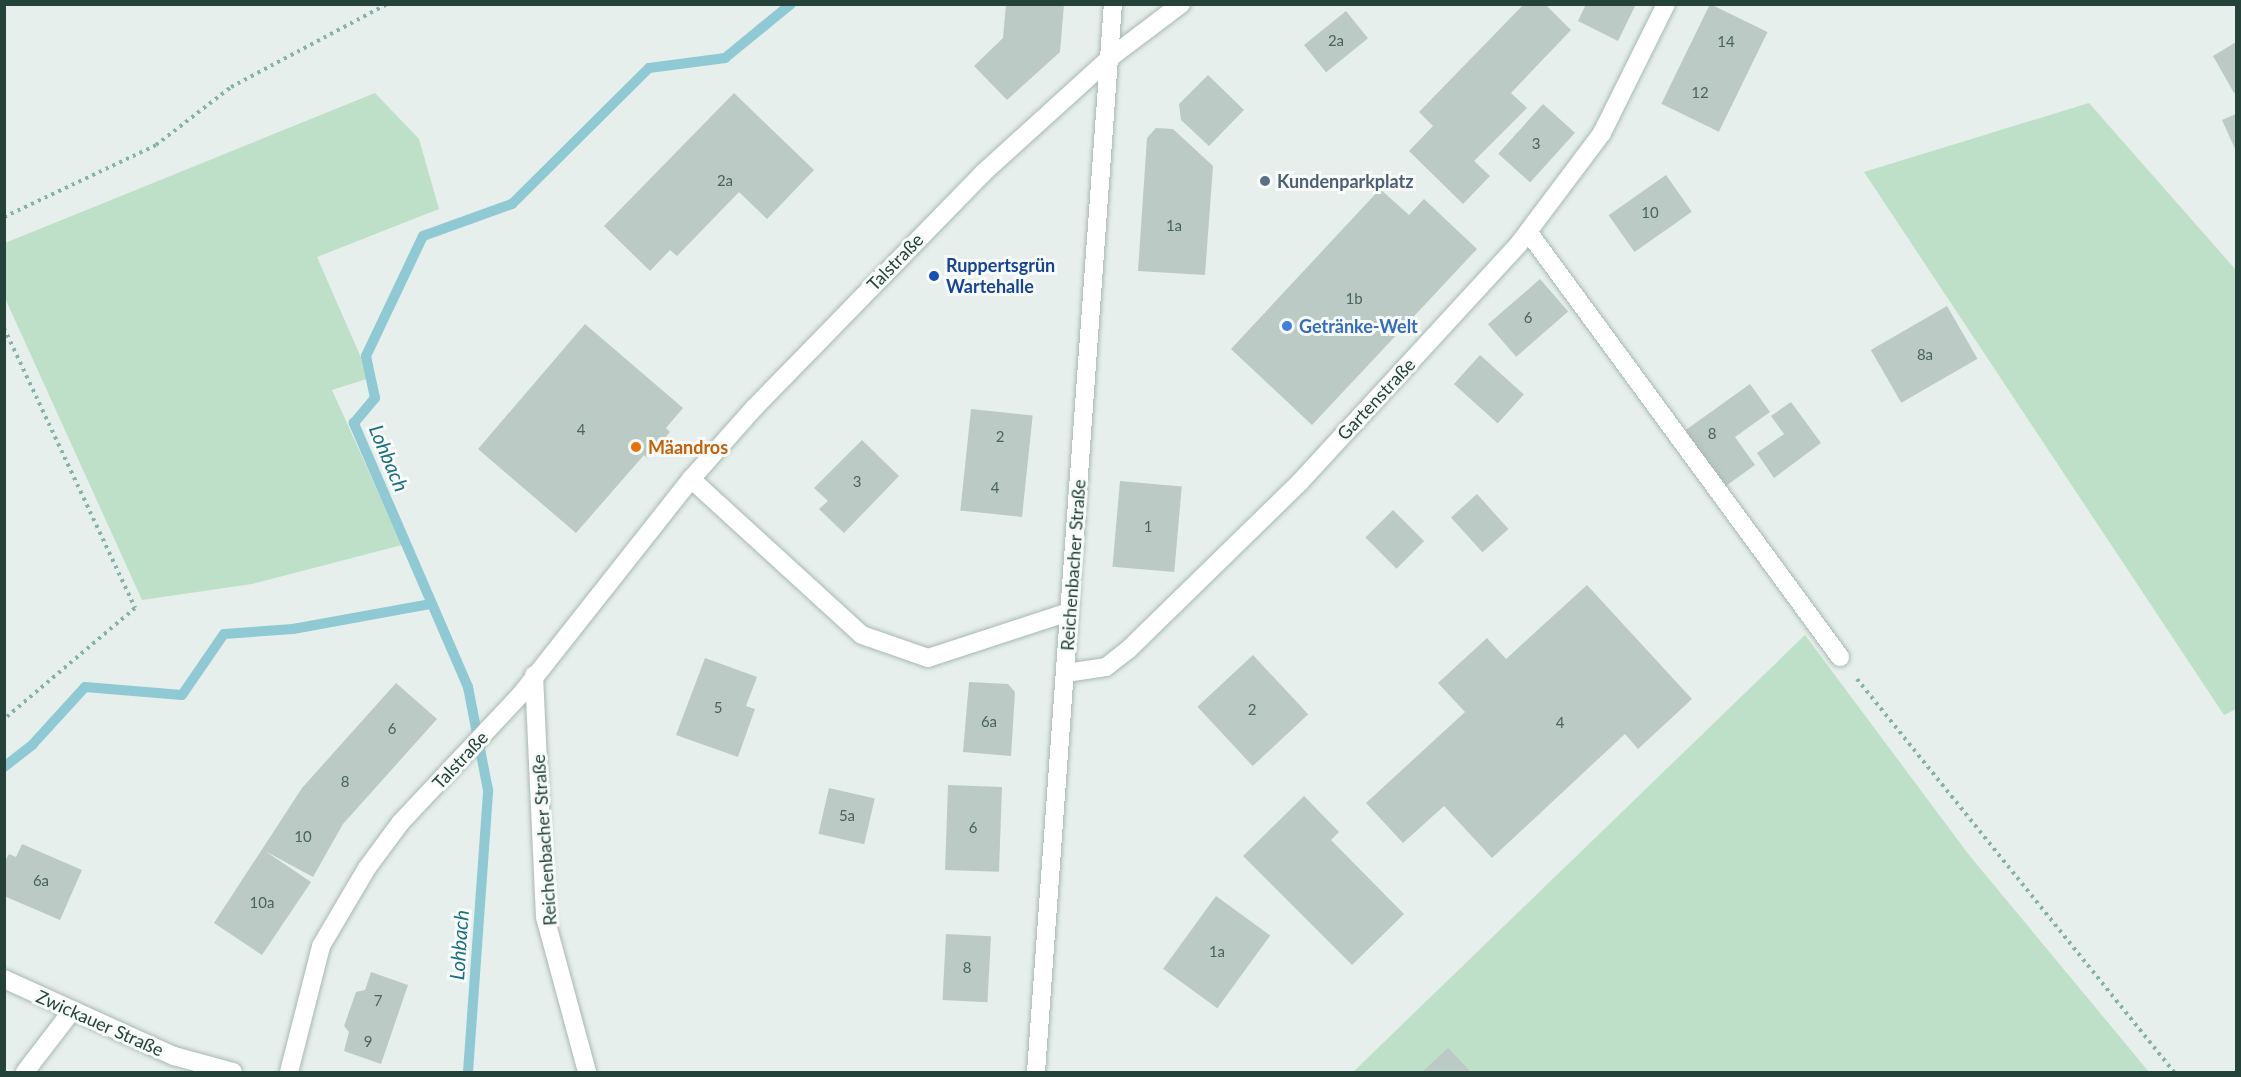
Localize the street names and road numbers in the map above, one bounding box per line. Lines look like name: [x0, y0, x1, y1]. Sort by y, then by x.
street label: Talstraße: [862, 229, 928, 295]
street label: Gartenstraße: [1333, 354, 1419, 444]
street label: Reichenbacher Straße: [1056, 478, 1090, 652]
street label: Talstraße: [428, 727, 492, 793]
street label: Reichenbacher Straße: [527, 753, 561, 927]
street label: Zwickauer Straße: [33, 985, 167, 1061]

